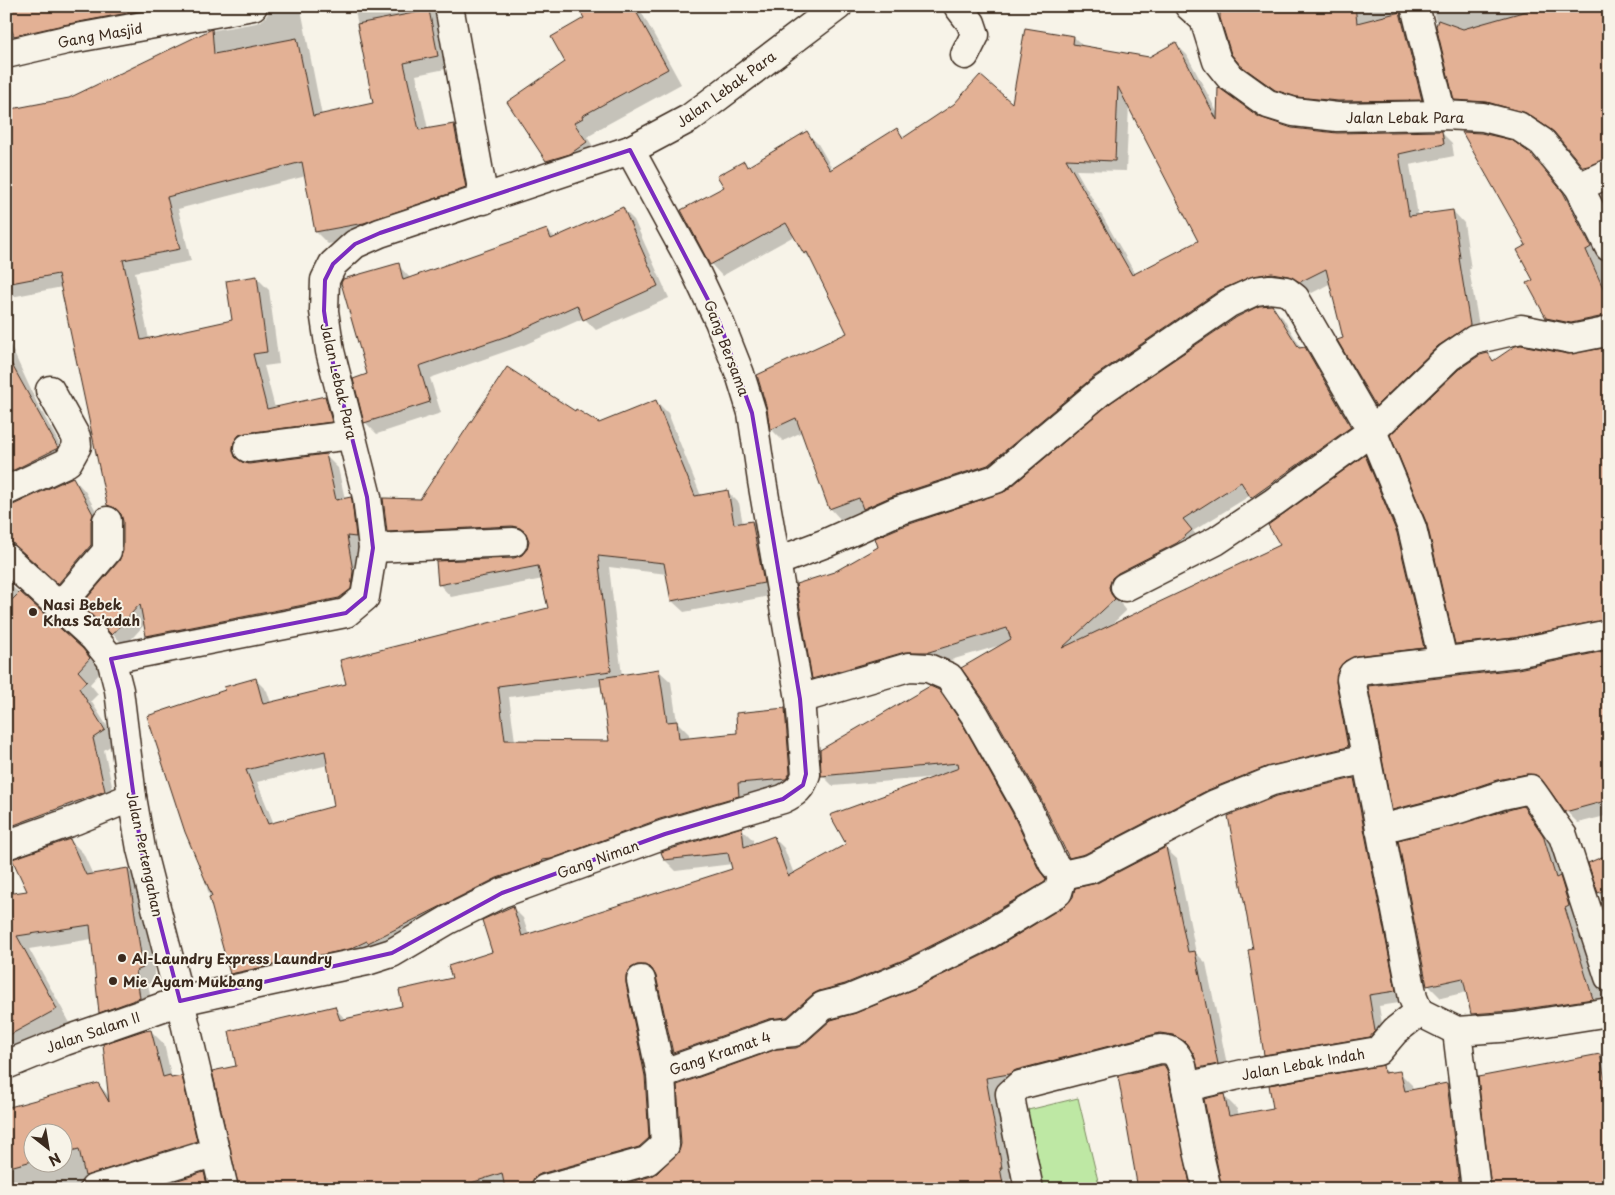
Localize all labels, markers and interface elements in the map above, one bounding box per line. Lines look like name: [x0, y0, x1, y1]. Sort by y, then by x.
street label: Gang Masjid: [56, 17, 144, 53]
street label: Jalan Lebak Para: [672, 46, 780, 132]
street label: Jalan Lebak Para: [1346, 107, 1465, 128]
street label: Gang Bersama: [699, 297, 755, 399]
street label: Jalan Lebak Para: [315, 321, 363, 441]
place label: Nasi Bebek Khas Sa'adah: [43, 594, 140, 631]
marker: Nasi Bebek Khas Sa'adah: [27, 606, 39, 618]
street label: Jalan Pertengahan: [121, 789, 169, 919]
street label: Gang Niman: [554, 834, 642, 884]
place label: Al-Laundry Express Laundry: [132, 948, 332, 969]
marker: Al-Laundry Express Laundry: [116, 952, 128, 964]
place label: Mie Ayam Mukbang: [123, 971, 263, 992]
marker: Mie Ayam Mukbang: [107, 975, 119, 987]
street label: Jalan Salam II: [43, 1006, 143, 1058]
street label: Gang Kramat 4: [666, 1026, 774, 1080]
street label: Jalan Lebak Indah: [1240, 1043, 1366, 1085]
north arrow: [22, 1122, 72, 1172]
text: N: [45, 1148, 65, 1171]

